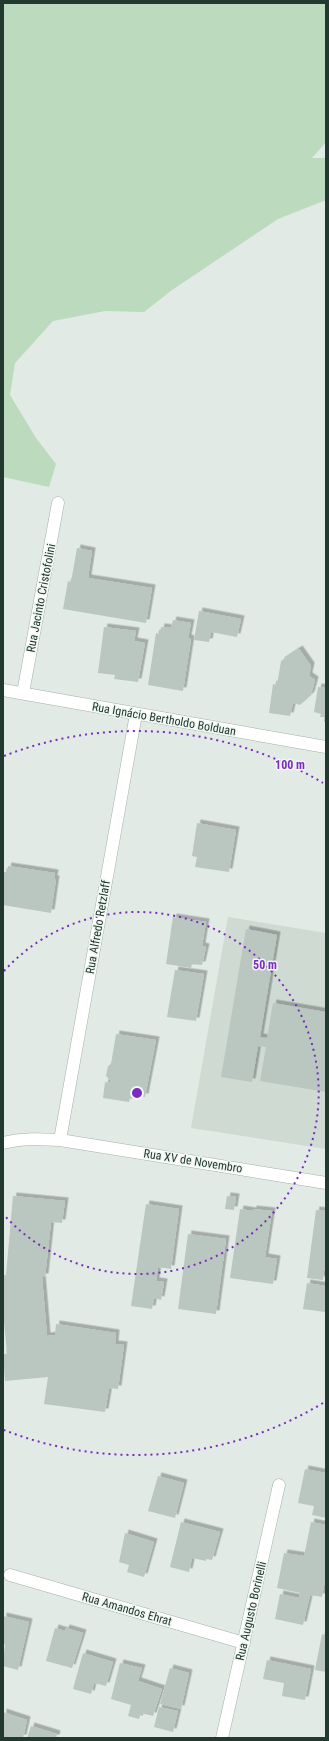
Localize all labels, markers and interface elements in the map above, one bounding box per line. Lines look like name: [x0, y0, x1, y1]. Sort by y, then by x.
street label: Rua Jacinto Cristofolini: [24, 542, 58, 654]
street label: Rua Ignácio Bertholdo Bolduan: [91, 699, 237, 739]
text: 100 m: [275, 758, 305, 772]
street label: Rua Alfredo Retzlaff: [83, 879, 113, 975]
text: 50 m: [253, 958, 277, 972]
centre of rings: [130, 1086, 144, 1100]
street label: Rua XV de Novembro: [143, 1146, 243, 1176]
street label: Rua Augusto Borinelli: [233, 1560, 269, 1662]
street label: Rua Amandos Ehrat: [80, 1589, 174, 1629]

